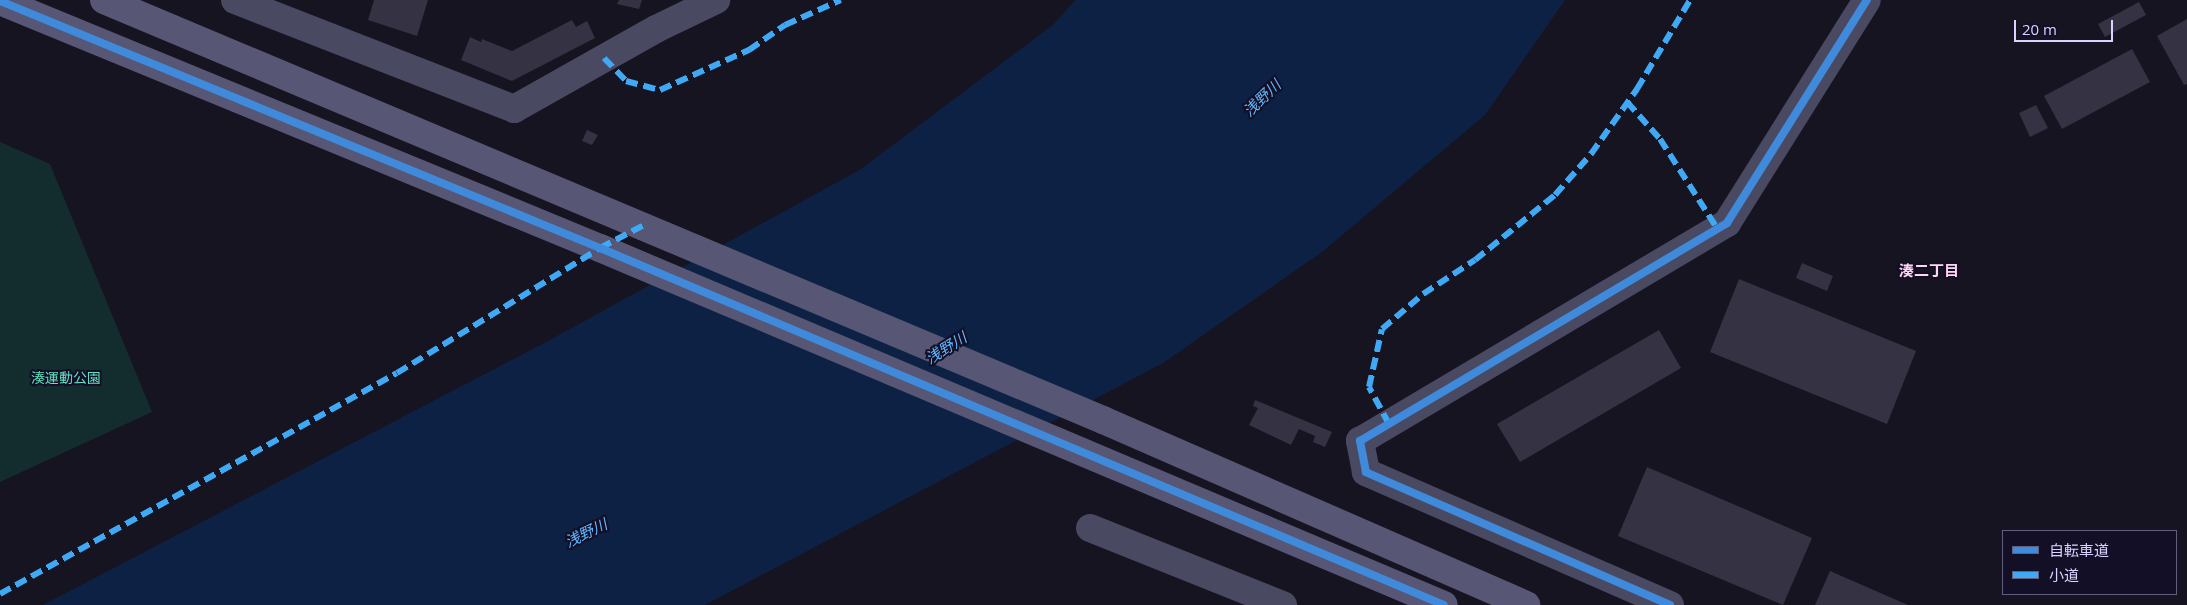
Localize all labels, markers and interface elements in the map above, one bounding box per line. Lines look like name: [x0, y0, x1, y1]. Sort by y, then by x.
scale bar: [2017, 10, 2116, 42]
text: 20 m: [2022, 19, 2057, 39]
water label: 浅野川: [1240, 76, 1284, 120]
district label: 湊二丁目: [1899, 262, 1959, 280]
water label: 浅野川: [922, 328, 970, 368]
park label: 湊運動公園: [31, 370, 101, 386]
water label: 浅野川: [562, 515, 610, 551]
legend: [2002, 530, 2177, 595]
text: 自転車道: [2049, 540, 2109, 560]
text: 小道: [2049, 565, 2079, 585]

